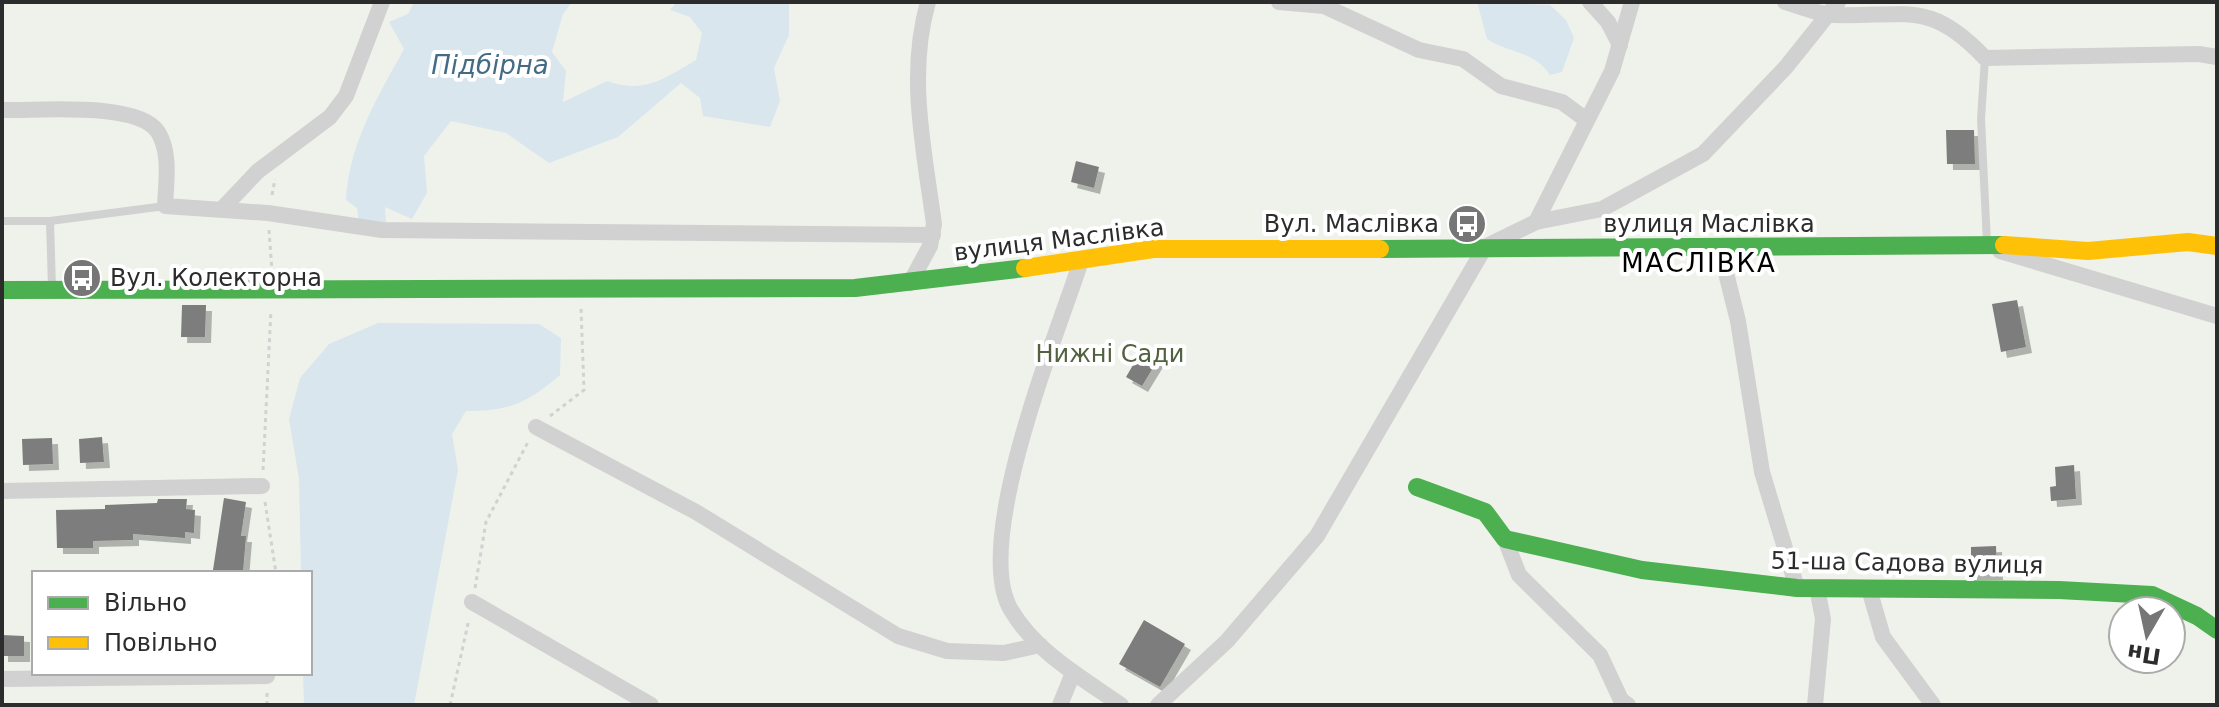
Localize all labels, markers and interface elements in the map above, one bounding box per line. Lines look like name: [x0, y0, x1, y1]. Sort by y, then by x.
water label: Підбірна: [431, 50, 549, 80]
bus stop icon: Вул. Маслівка: [1446, 203, 1488, 245]
place label: Вул. Маслівка: [1264, 210, 1439, 238]
street label: вулиця Маслівка: [1603, 210, 1815, 238]
street label: вулиця Маслівка: [952, 213, 1166, 267]
district label: МАСЛІВКА: [1621, 248, 1777, 278]
bus stop icon: Вул. Колекторна: [61, 257, 103, 299]
place label: Вул. Колекторна: [110, 264, 322, 292]
park label: Нижні Сади: [1036, 340, 1184, 368]
street label: 51-ша Садова вулиця: [1770, 547, 2044, 579]
legend: [32, 571, 312, 675]
text: Вільно: [104, 589, 187, 617]
north arrow: [2107, 595, 2187, 675]
text: Повільно: [104, 629, 217, 657]
text: Пн: [2125, 639, 2163, 669]

